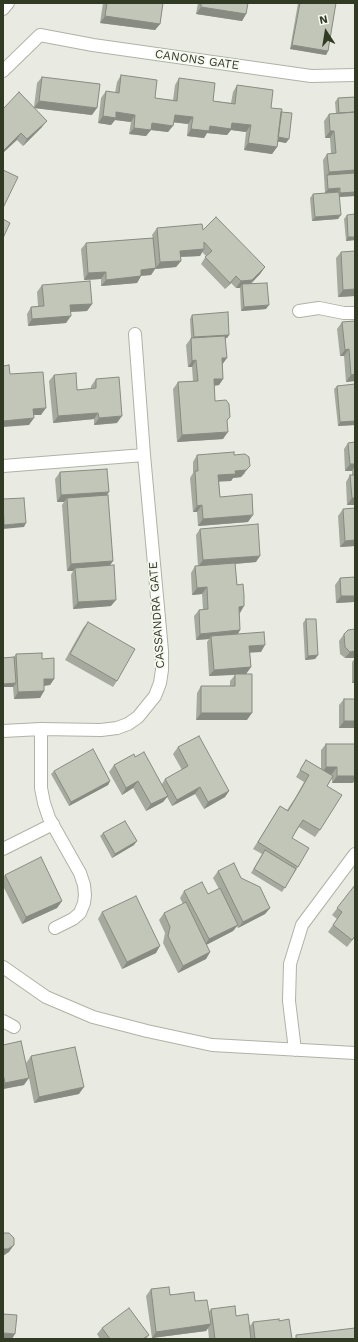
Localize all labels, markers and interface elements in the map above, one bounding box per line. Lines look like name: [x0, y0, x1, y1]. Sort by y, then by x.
north arrow: [306, 12, 346, 52]
text: N: [318, 13, 329, 27]
street label: CANONS GATE: [154, 47, 240, 73]
street label: CASSANDRA GATE: [146, 561, 168, 669]

